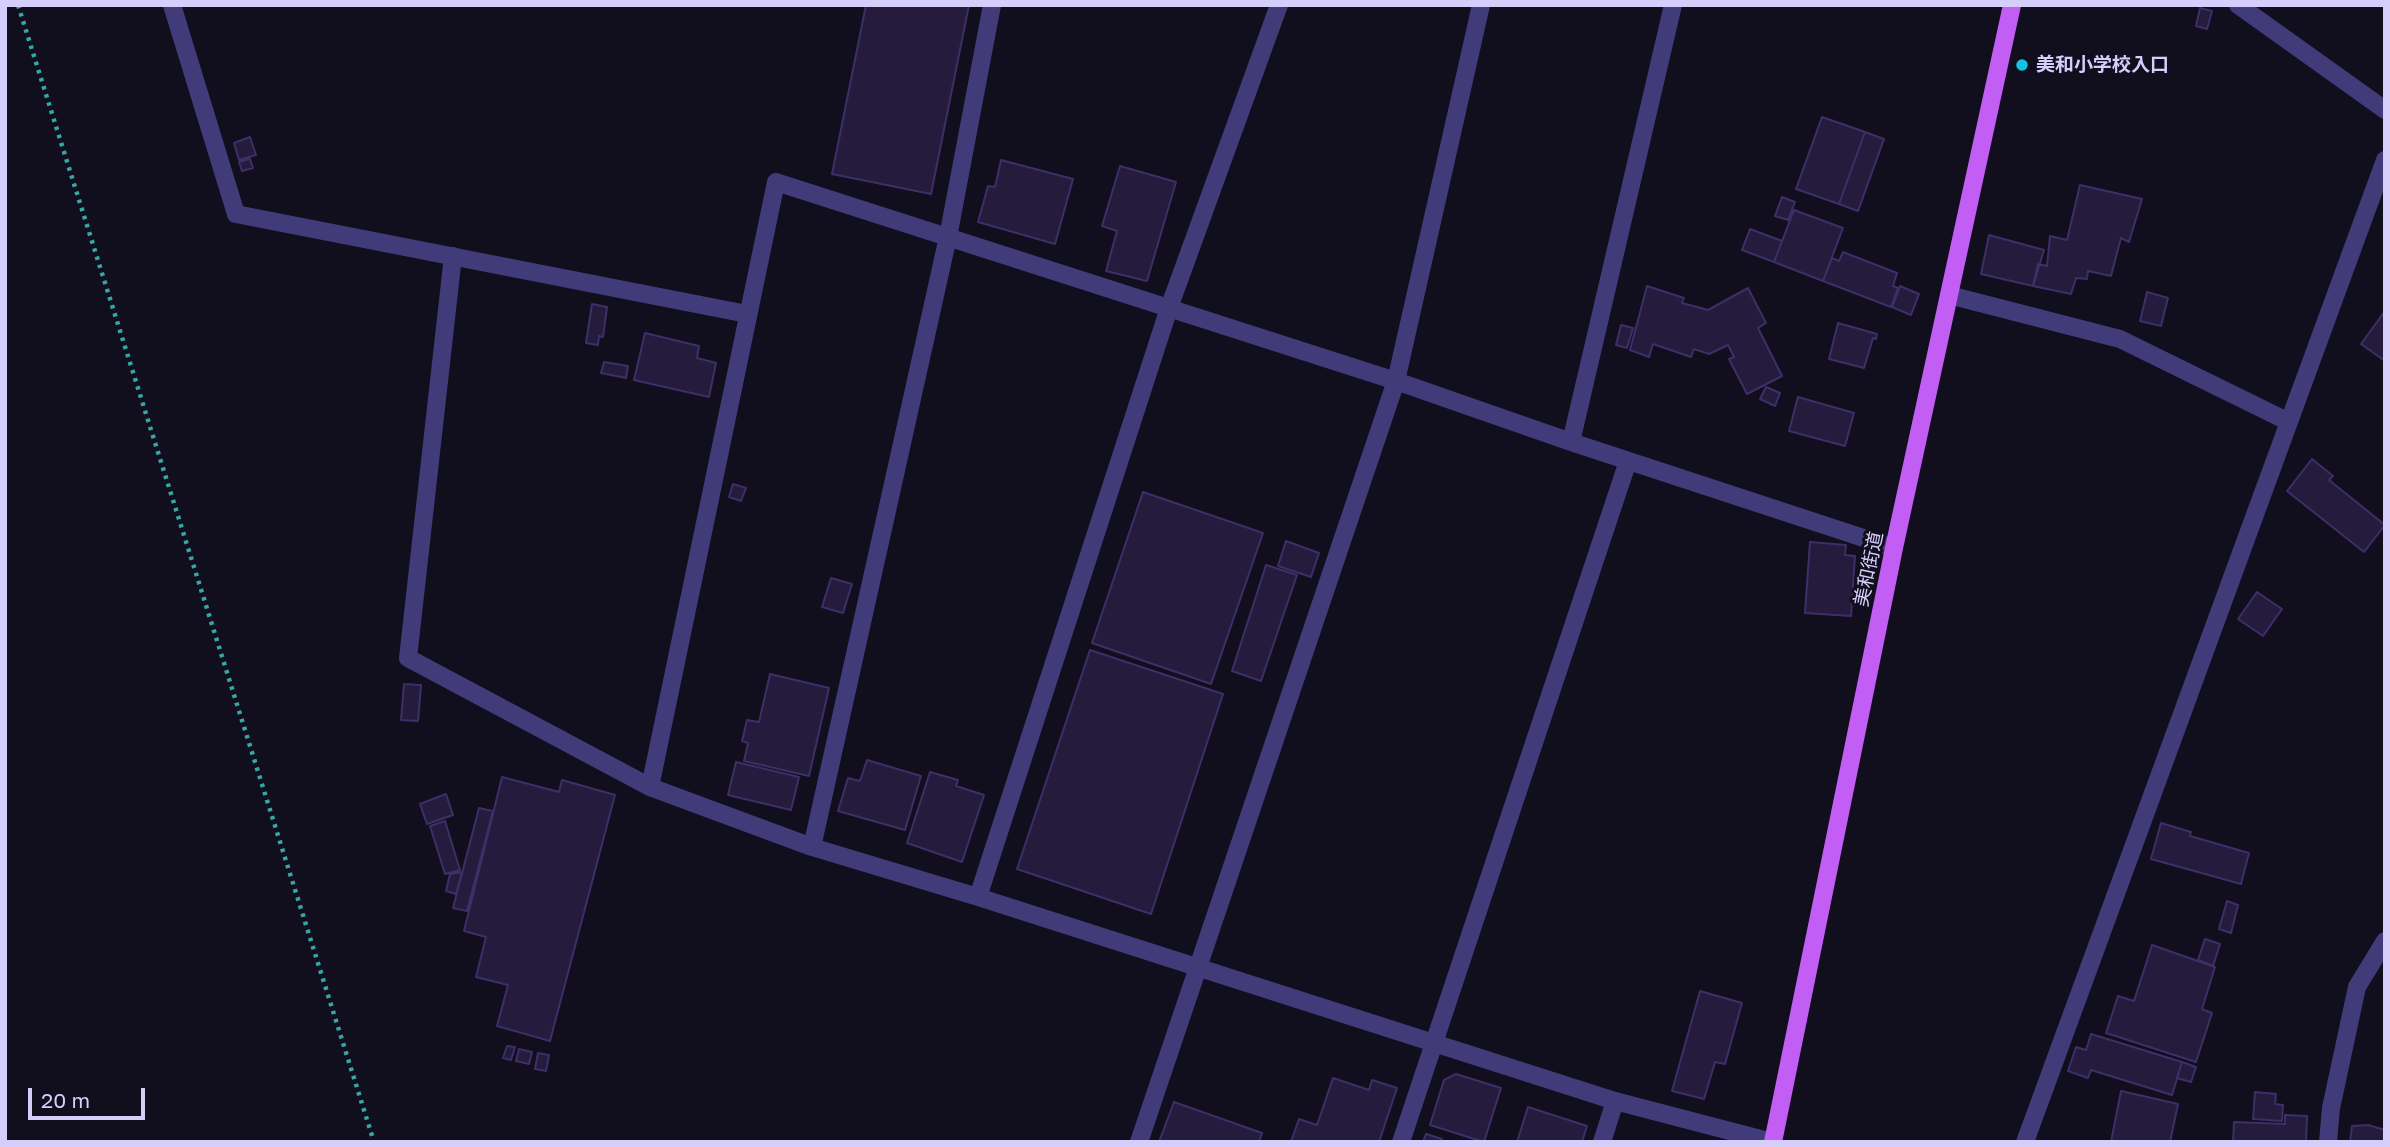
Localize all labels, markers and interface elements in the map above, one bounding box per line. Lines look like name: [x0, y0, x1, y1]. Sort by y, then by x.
place label: 美和小学校入口: [2036, 54, 2169, 76]
marker: 美和小学校入口: [2014, 57, 2030, 73]
street label: 美和街道: [1850, 529, 1888, 609]
scale bar: [32, 1074, 149, 1118]
text: 20 m: [41, 1087, 90, 1113]

